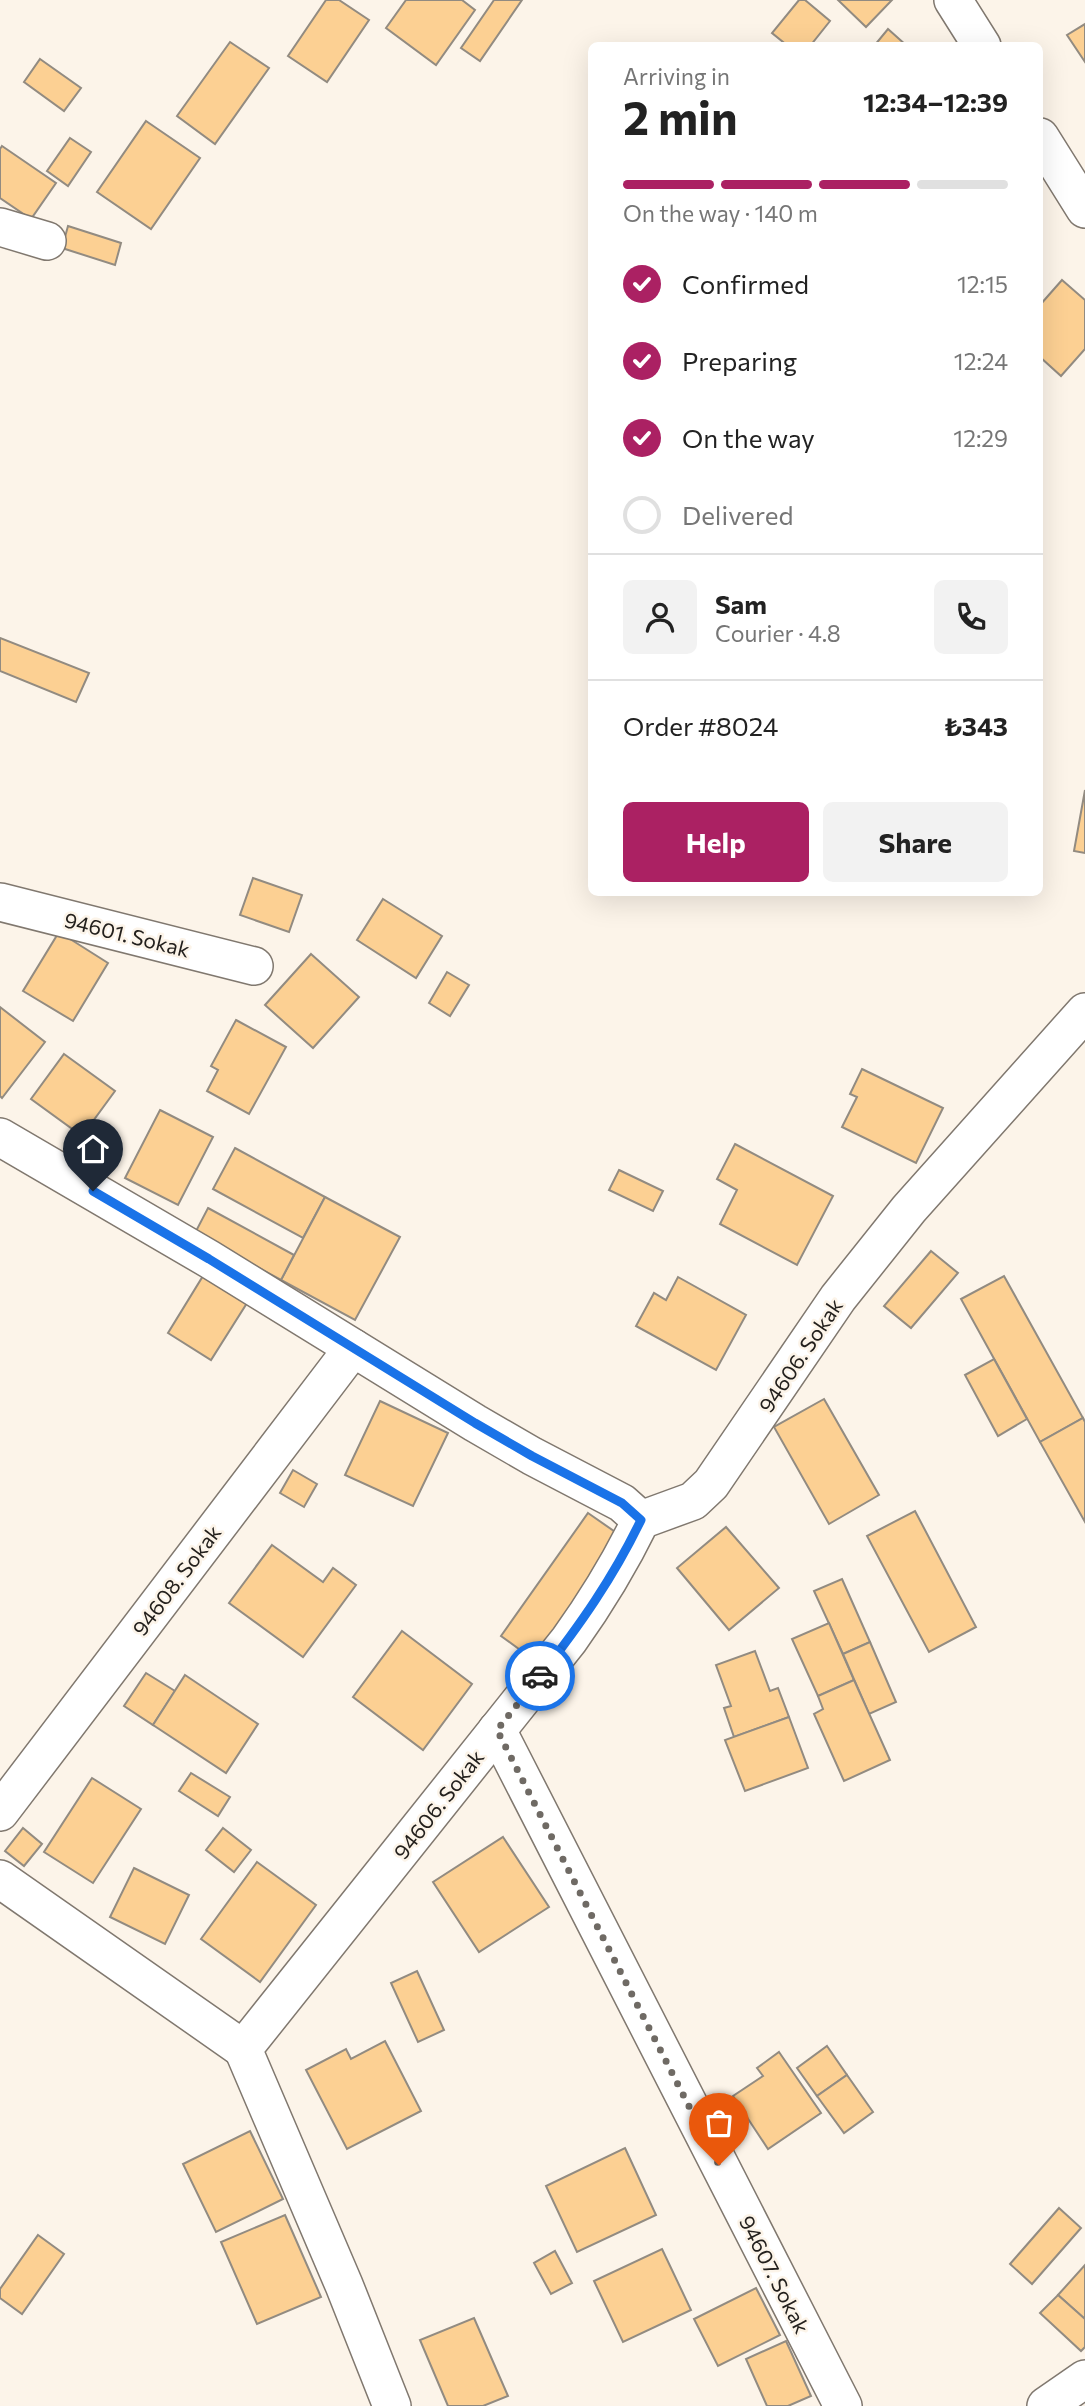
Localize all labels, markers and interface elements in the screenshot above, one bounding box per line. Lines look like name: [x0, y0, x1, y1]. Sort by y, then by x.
text: Arriving in: [623, 62, 730, 90]
text: 12:34–12:39: [863, 86, 1008, 117]
text: 2 min: [623, 88, 738, 144]
text: On the way · 140 m: [623, 199, 818, 227]
icon: check: [623, 265, 661, 303]
text: Confirmed: [682, 268, 809, 299]
text: 12:15: [957, 270, 1008, 298]
icon: check: [623, 342, 661, 380]
text: Preparing: [682, 345, 797, 376]
text: 12:24: [954, 347, 1008, 375]
icon: check: [623, 419, 661, 457]
text: On the way: [682, 422, 815, 453]
text: 12:29: [953, 424, 1008, 452]
text: Delivered: [682, 499, 793, 530]
button: person: [623, 580, 697, 654]
button: phone: [934, 580, 1008, 654]
text: Sam: [715, 588, 767, 619]
text: Courier · 4.8: [715, 619, 841, 647]
text: Order #8024: [623, 710, 778, 741]
text: ₺343: [944, 710, 1008, 741]
button: Help: [623, 802, 809, 882]
button: Share: [823, 802, 1008, 882]
street label: 94601. Sokak: [62, 906, 192, 962]
pin: [63, 1119, 123, 1191]
icon: home: [74, 1130, 112, 1168]
street label: 94606. Sokak: [753, 1293, 847, 1417]
street label: 94608. Sokak: [126, 1520, 226, 1640]
courier: [505, 1641, 575, 1711]
icon: car: [521, 1657, 559, 1695]
street label: 94606. Sokak: [388, 1744, 488, 1864]
pin: [689, 2093, 749, 2165]
icon: bag: [700, 2104, 738, 2142]
street label: 94607. Sokak: [735, 2211, 815, 2337]

